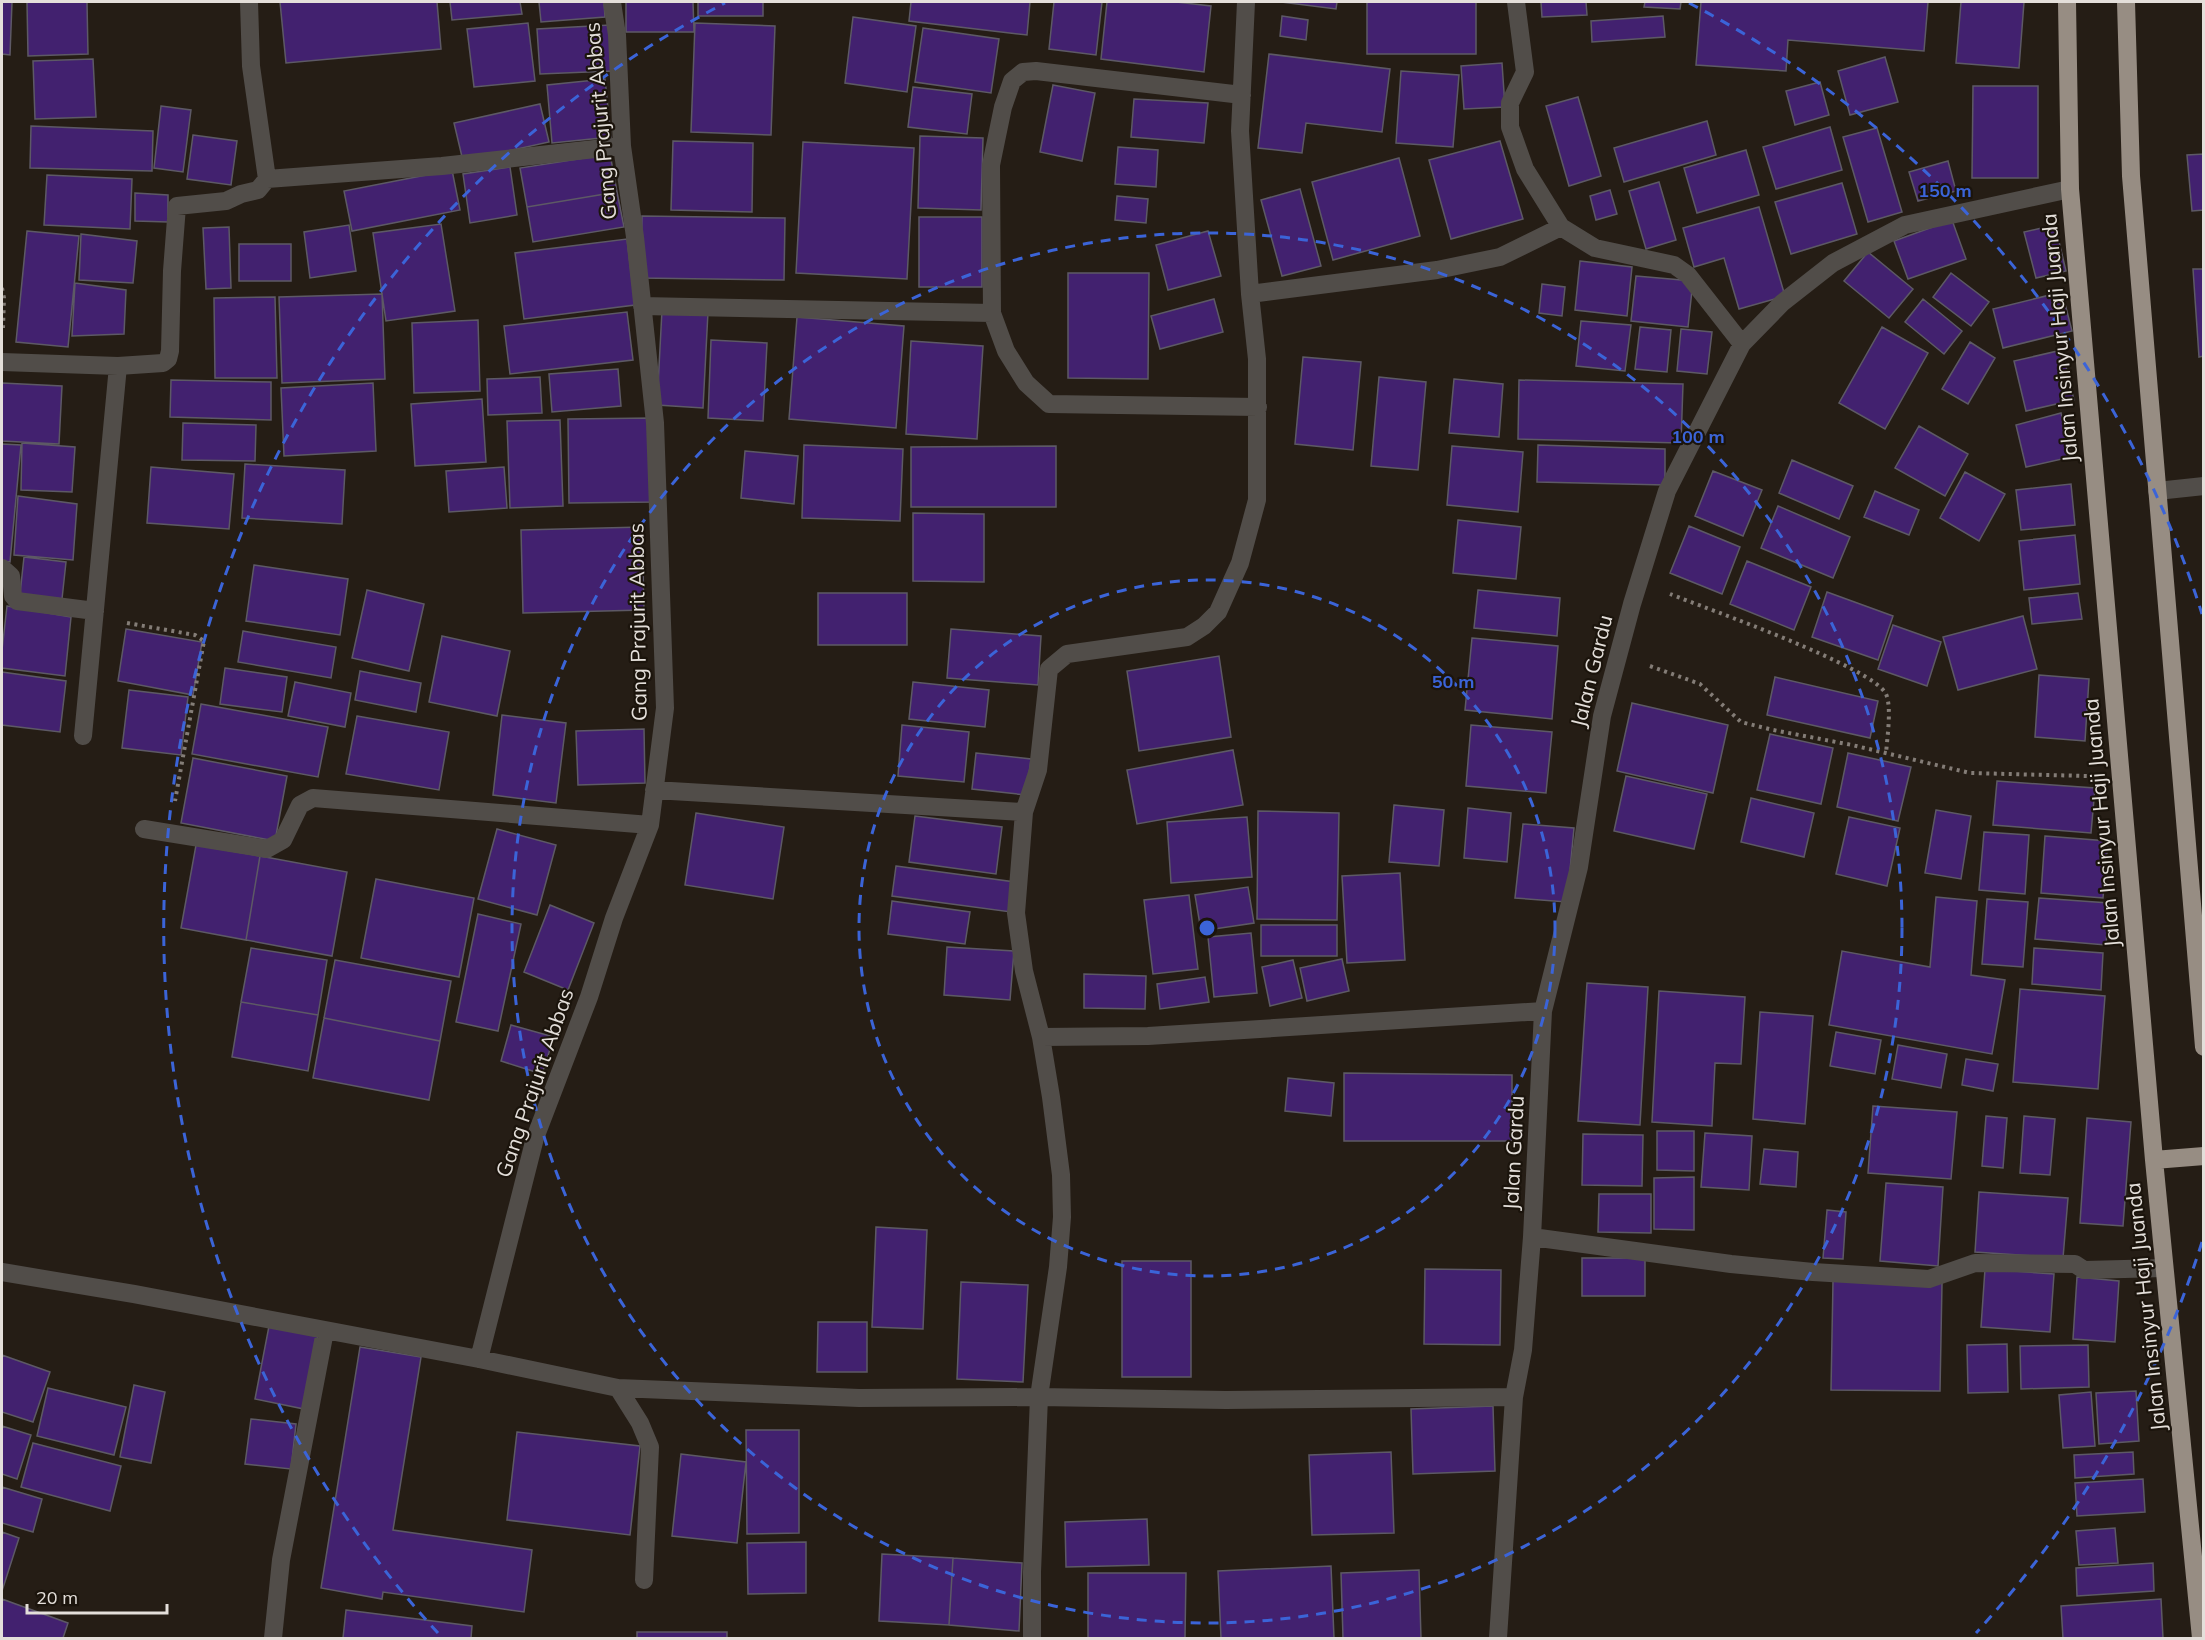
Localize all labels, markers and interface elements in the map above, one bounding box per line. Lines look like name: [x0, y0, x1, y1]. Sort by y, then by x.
street label: Gang Prajurit Abbas: [578, 21, 622, 221]
text: 150 m: [1918, 179, 1972, 202]
street label: Jalan Insinyur Haji Juanda: [2035, 212, 2083, 464]
text: 100 m: [1671, 425, 1725, 448]
street label: Gang Prajurit Abbas: [622, 523, 652, 721]
street label: Jalan Gardu: [1564, 612, 1618, 730]
text: 50 m: [1432, 670, 1474, 693]
street label: Jalan Insinyur Haji Juanda: [2077, 697, 2125, 949]
centre of rings: [1197, 918, 1217, 938]
street label: Gang Prajurit Abbas: [489, 985, 579, 1181]
street label: Jalan Gardu: [1497, 1095, 1529, 1211]
street label: Jalan Insinyur Haji Juanda: [2119, 1181, 2171, 1433]
scale bar: [27, 1577, 166, 1615]
text: 20 m: [36, 1586, 78, 1609]

